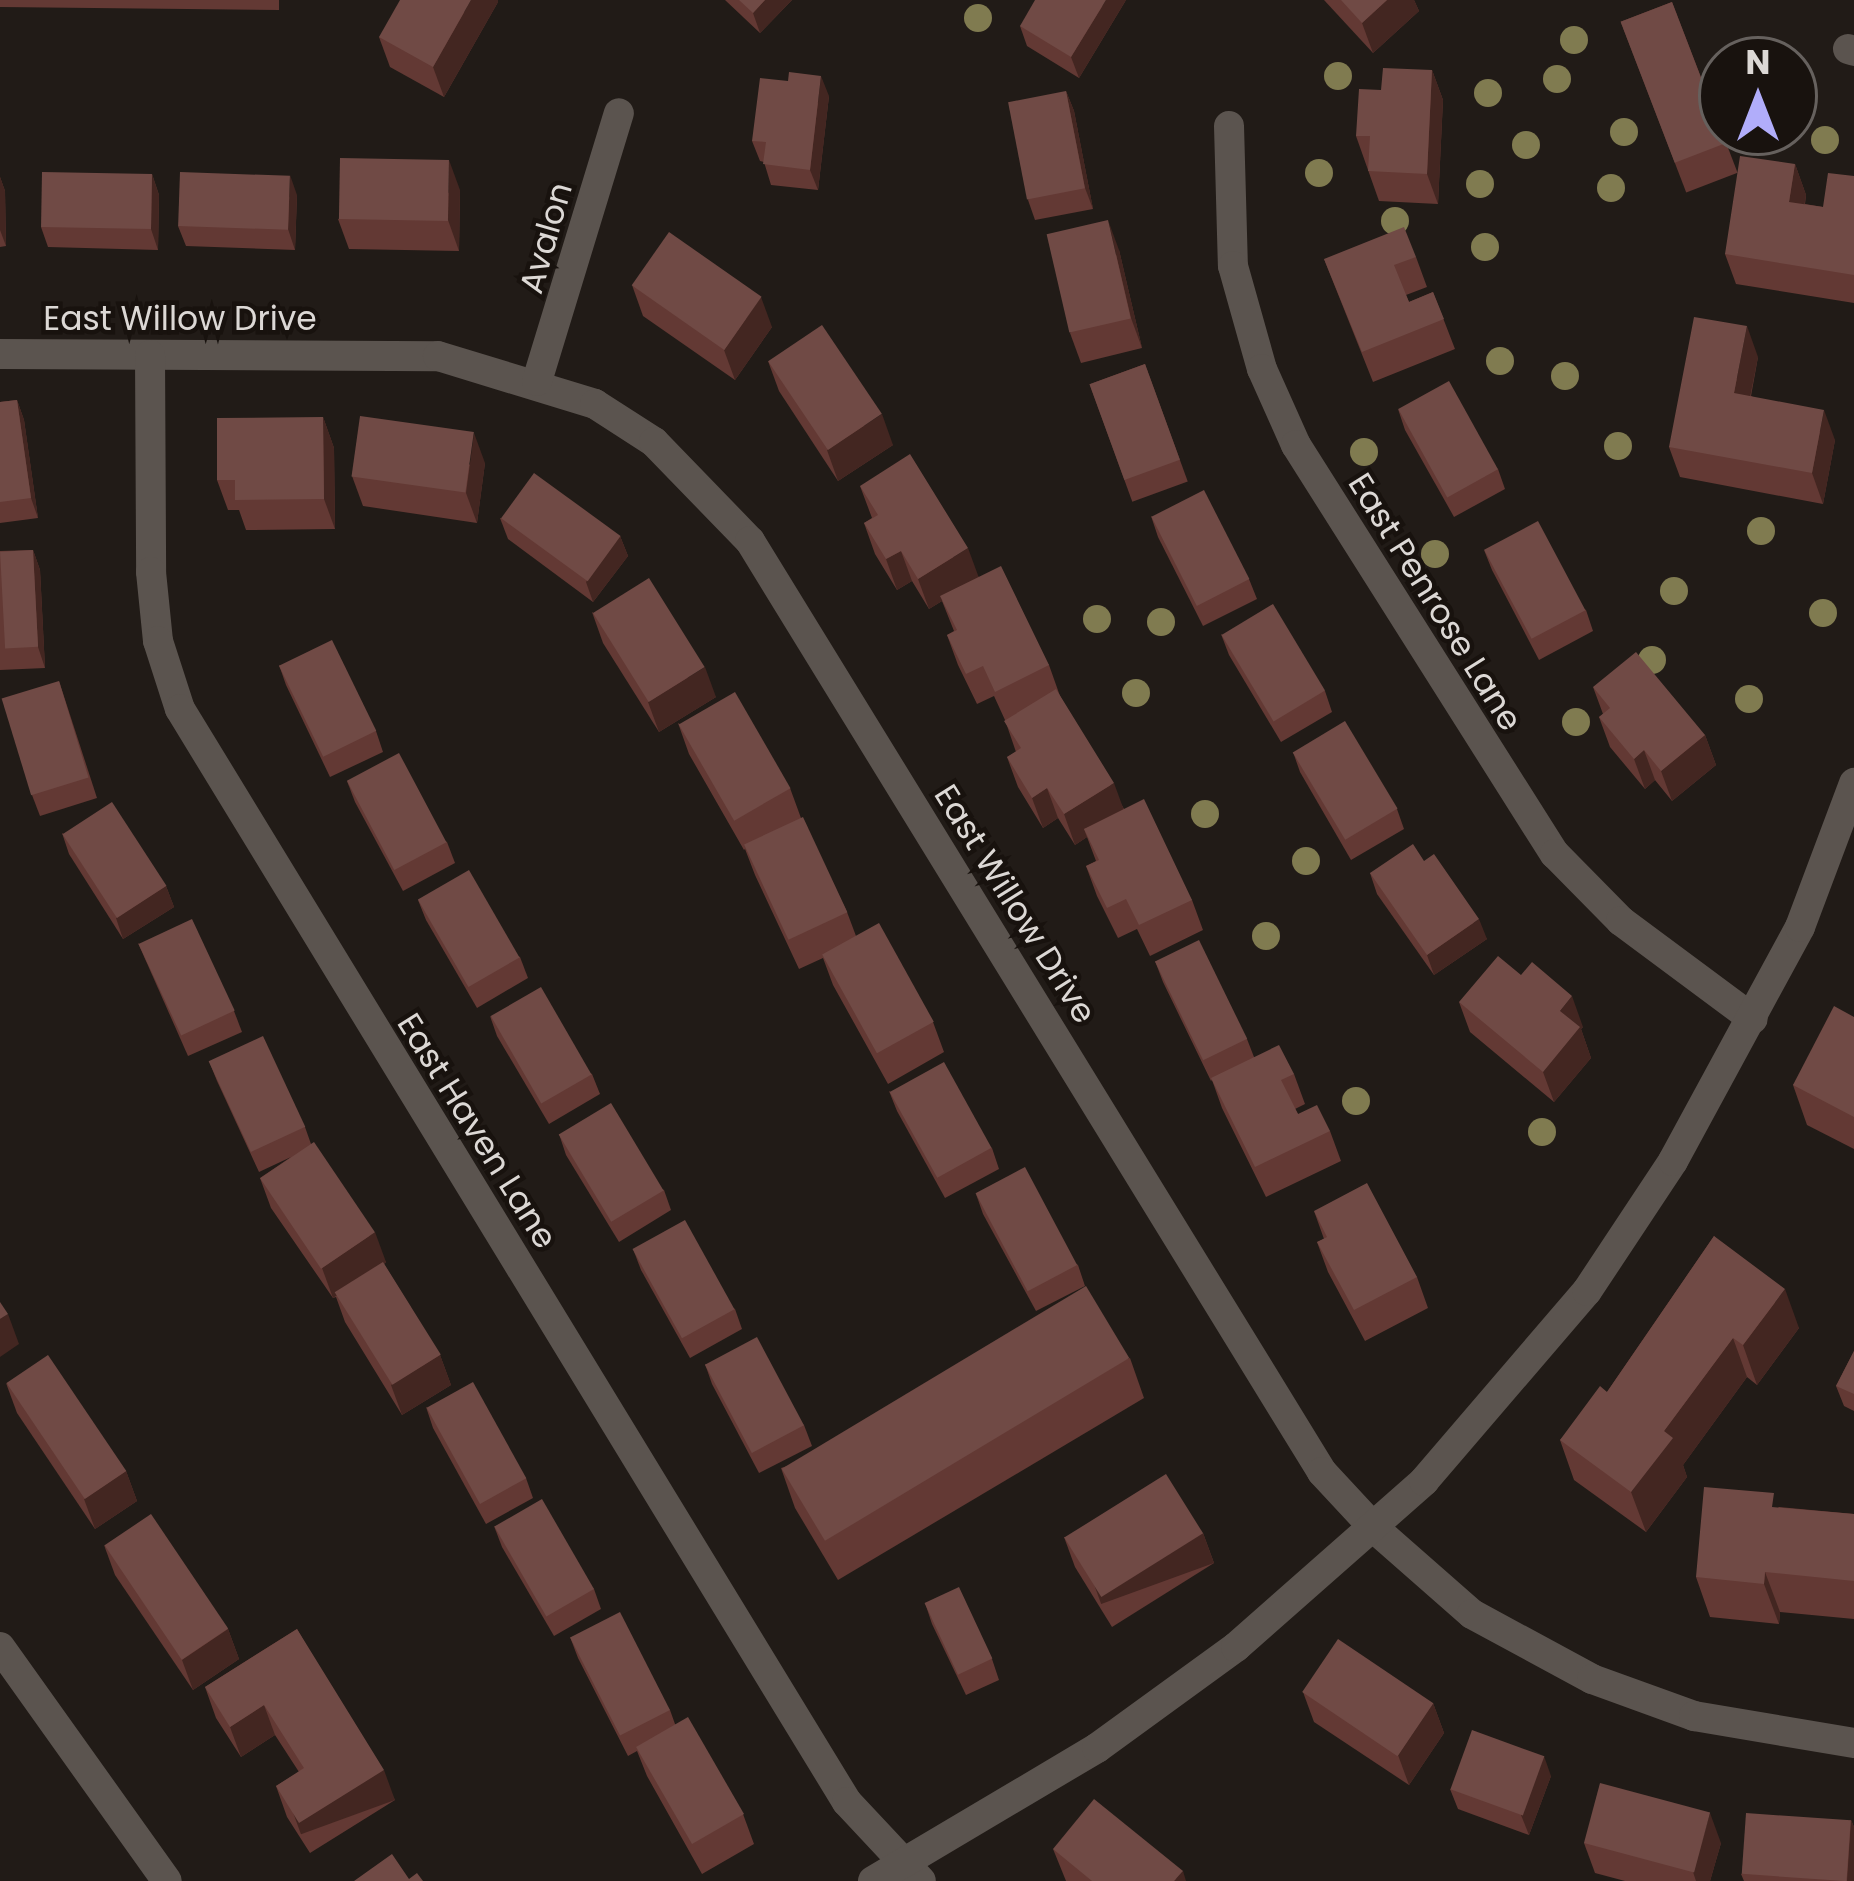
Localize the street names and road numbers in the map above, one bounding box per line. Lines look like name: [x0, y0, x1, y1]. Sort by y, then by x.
street label: Avalon: [511, 178, 581, 298]
street label: East Willow Drive: [43, 299, 317, 339]
street label: East Penrose Lane: [1340, 466, 1530, 738]
street label: East Willow Drive: [926, 778, 1104, 1030]
street label: East Haven Lane: [389, 1006, 565, 1256]

